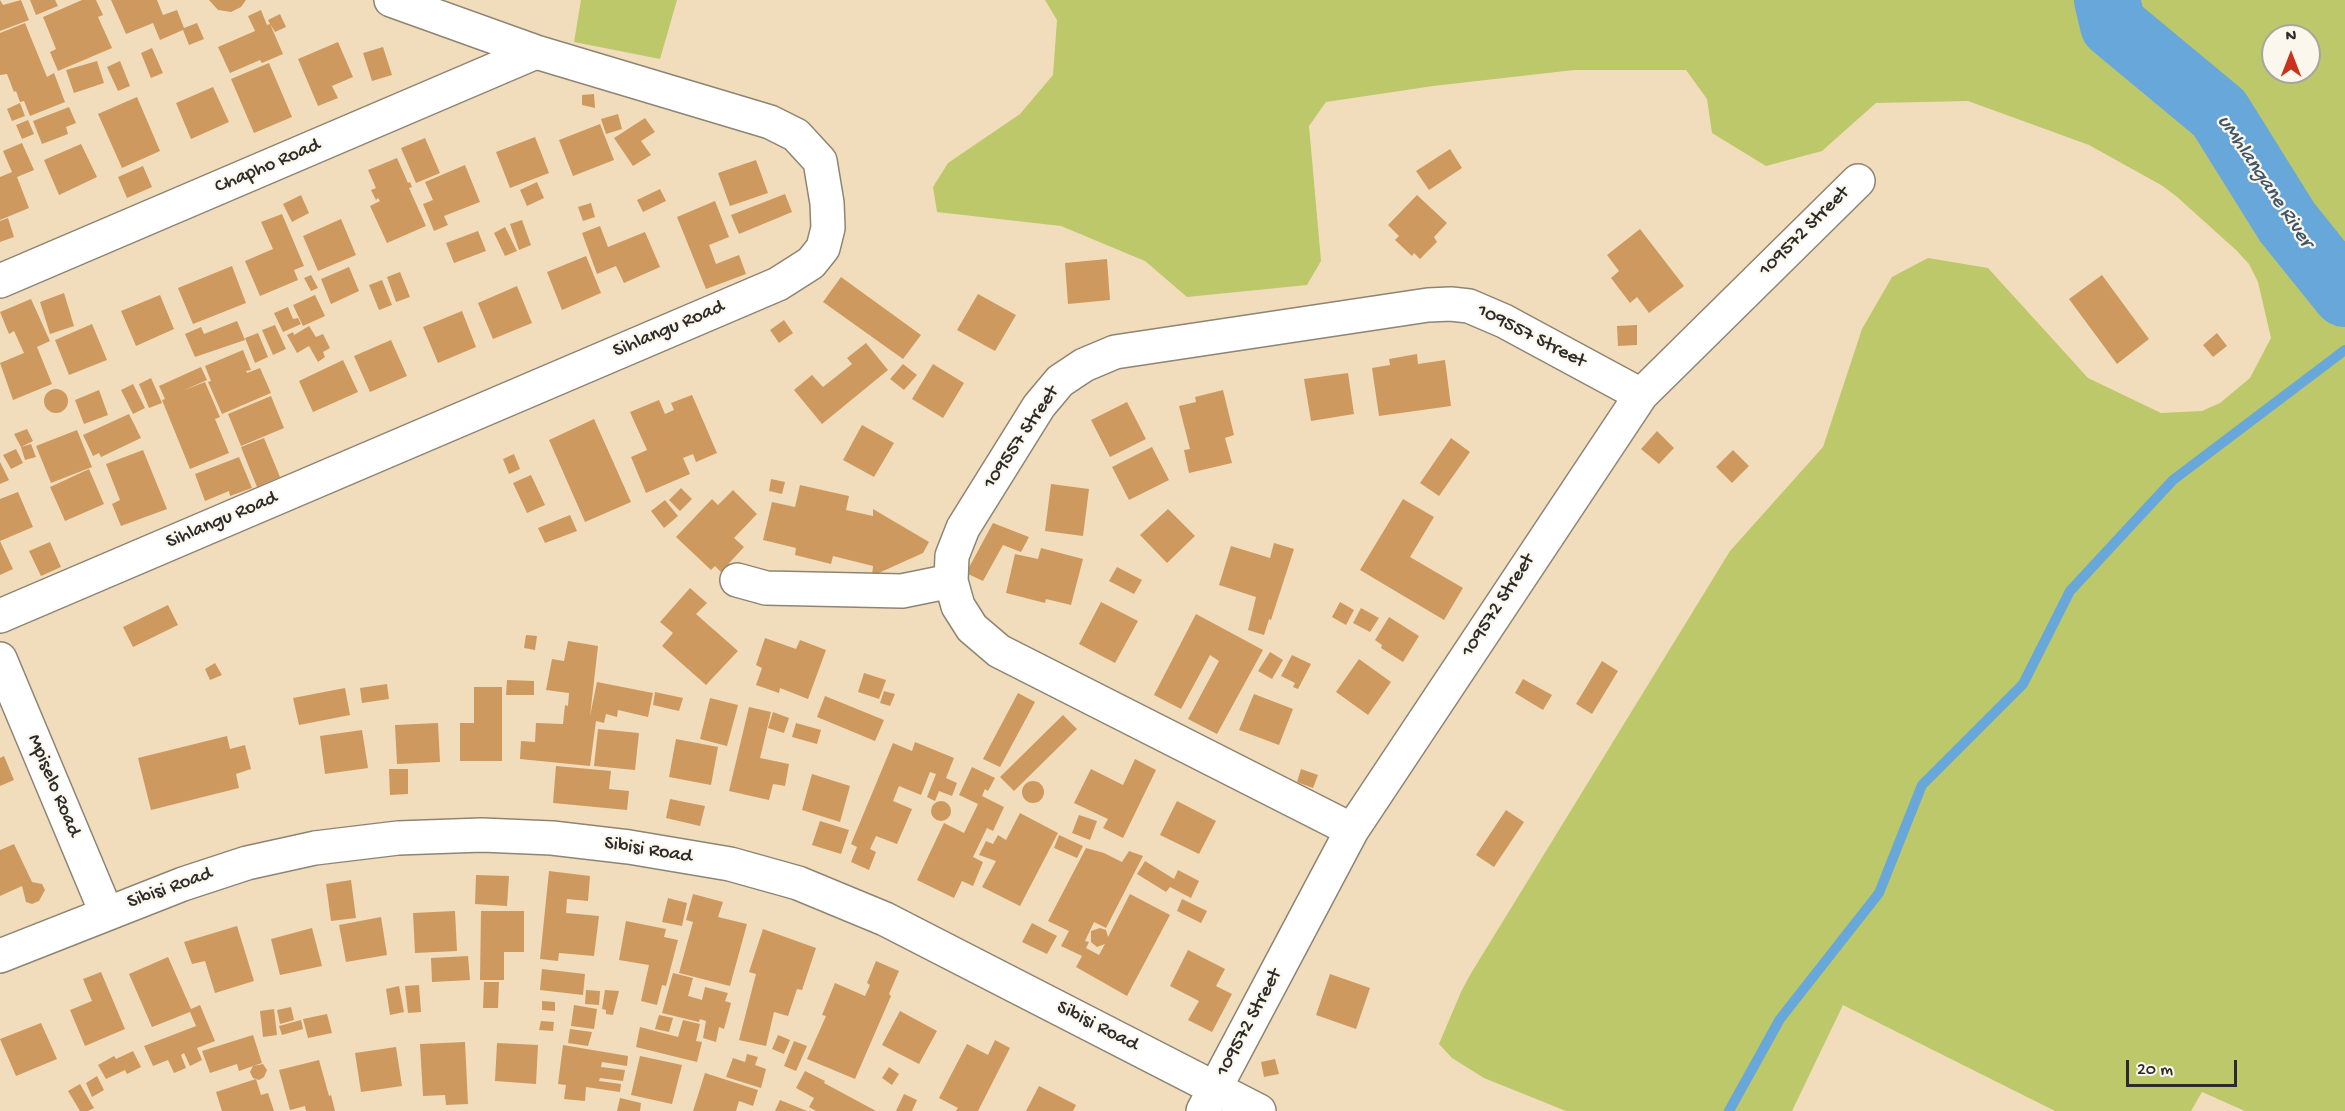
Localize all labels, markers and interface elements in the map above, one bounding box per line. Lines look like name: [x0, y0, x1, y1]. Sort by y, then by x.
north arrow: [2261, 24, 2321, 84]
text: N: [2286, 28, 2296, 47]
water label: uMhlangane River: [2210, 111, 2318, 253]
street label: Chapho Road: [212, 134, 324, 200]
street label: 109572 Street: [1755, 182, 1855, 282]
street label: Sihlangu Road: [610, 296, 728, 364]
street label: 109557 Street: [1473, 299, 1589, 375]
street label: 109557 Street: [979, 382, 1065, 494]
street label: Sihlangu Road: [163, 487, 281, 555]
street label: 109572 Street: [1457, 550, 1541, 662]
street label: Mpiselo Road: [21, 731, 85, 841]
street label: Sibisi Road: [602, 832, 694, 870]
street label: Sibisi Road: [124, 863, 216, 915]
street label: 109572 Street: [1212, 965, 1288, 1081]
street label: Sibisi Road: [1052, 996, 1142, 1058]
scale bar: [2129, 1048, 2240, 1086]
text: 20 m: [2137, 1060, 2173, 1081]

